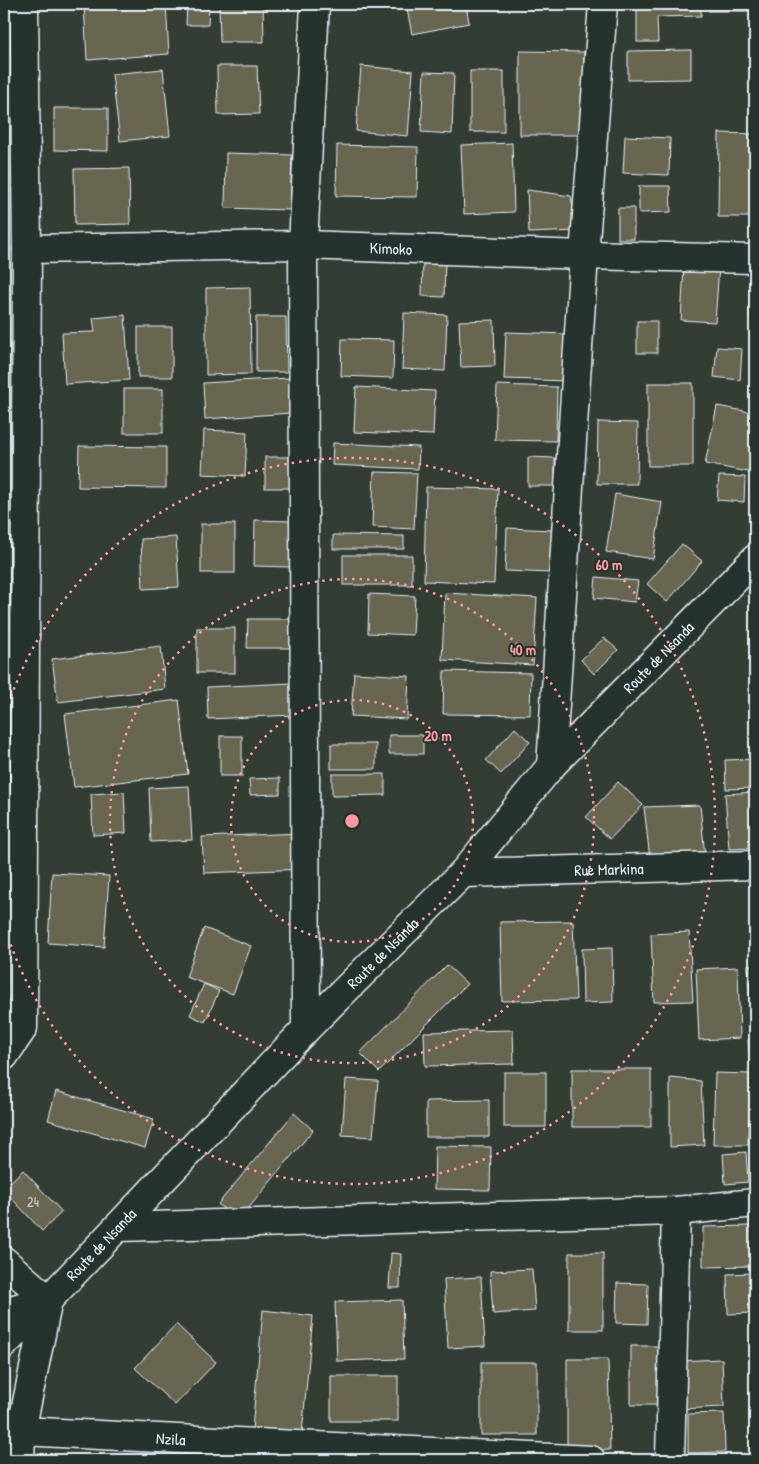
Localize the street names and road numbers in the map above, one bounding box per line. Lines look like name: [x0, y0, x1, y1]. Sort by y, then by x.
street label: Kimoko: [369, 236, 413, 260]
street label: Route de Nsanda: [618, 616, 699, 698]
street label: Rue Markina: [574, 857, 644, 881]
street label: Route de Nsanda: [342, 913, 423, 994]
street label: Route de Nsanda: [61, 1203, 141, 1286]
street label: Nzila: [156, 1427, 186, 1450]

